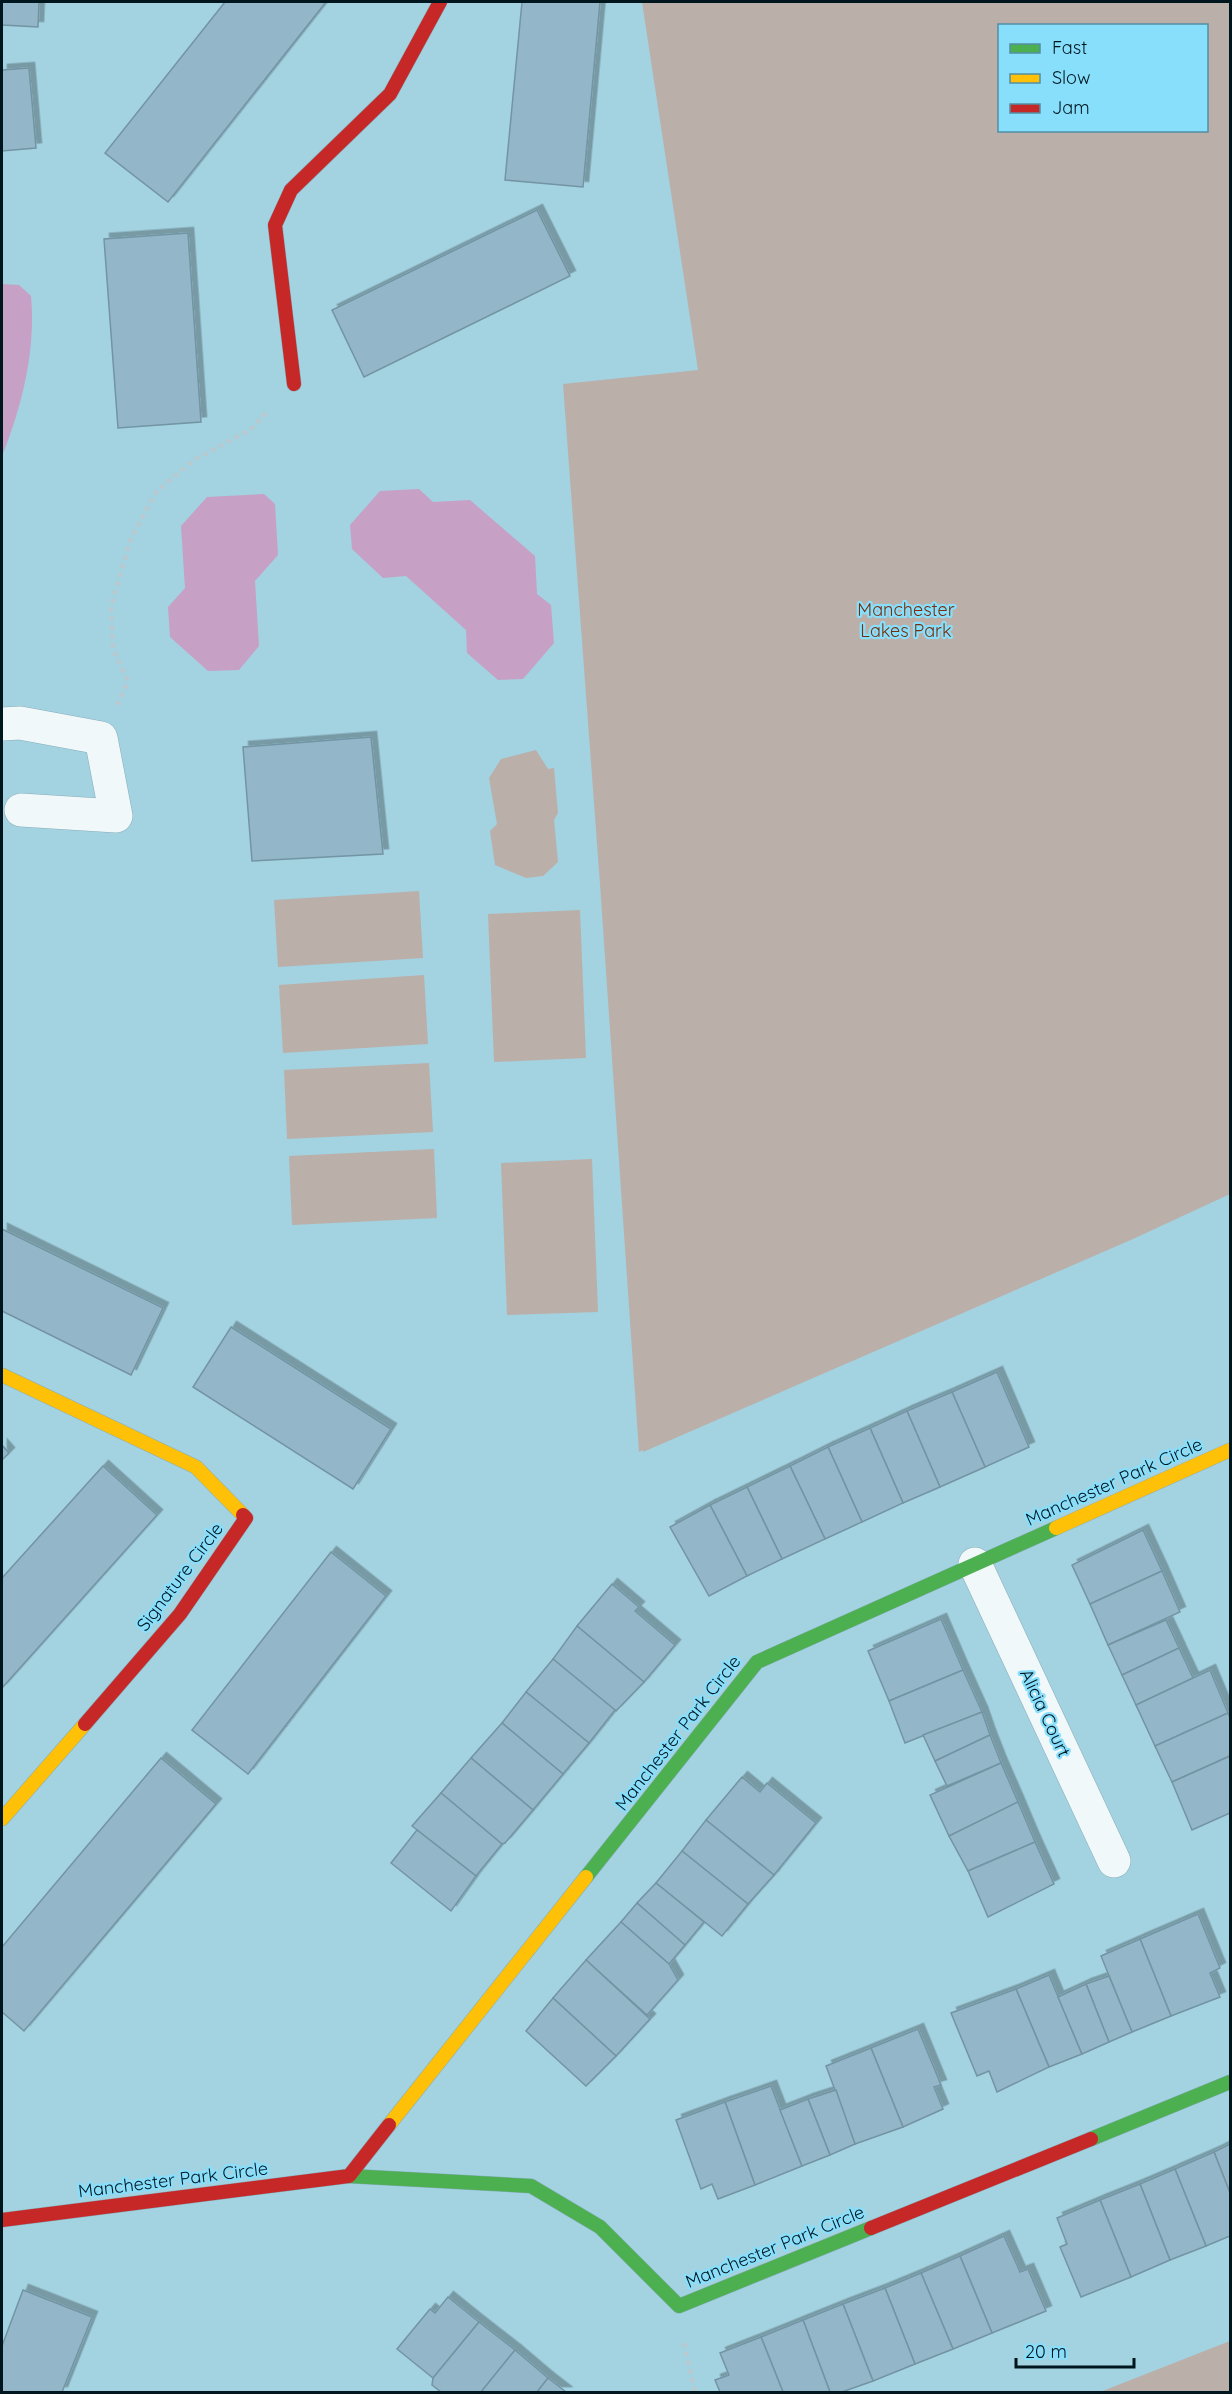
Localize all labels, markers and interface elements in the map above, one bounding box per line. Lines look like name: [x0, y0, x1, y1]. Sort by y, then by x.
legend: [998, 24, 1208, 132]
text: Fast: [1052, 36, 1087, 59]
text: Slow: [1052, 66, 1090, 89]
text: Jam: [1052, 96, 1090, 119]
park label: Manchester Lakes Park: [857, 598, 955, 642]
street label: Manchester Park Circle: [1022, 1432, 1206, 1531]
street label: Signature Circle: [131, 1518, 228, 1636]
street label: Manchester Park Circle: [610, 1650, 745, 1815]
street label: Alicia Court: [1015, 1665, 1076, 1760]
street label: Manchester Park Circle: [77, 2156, 269, 2203]
street label: Manchester Park Circle: [682, 2200, 868, 2293]
scale bar: [1016, 2331, 1134, 2369]
text: 20 m: [1025, 2340, 1067, 2363]

